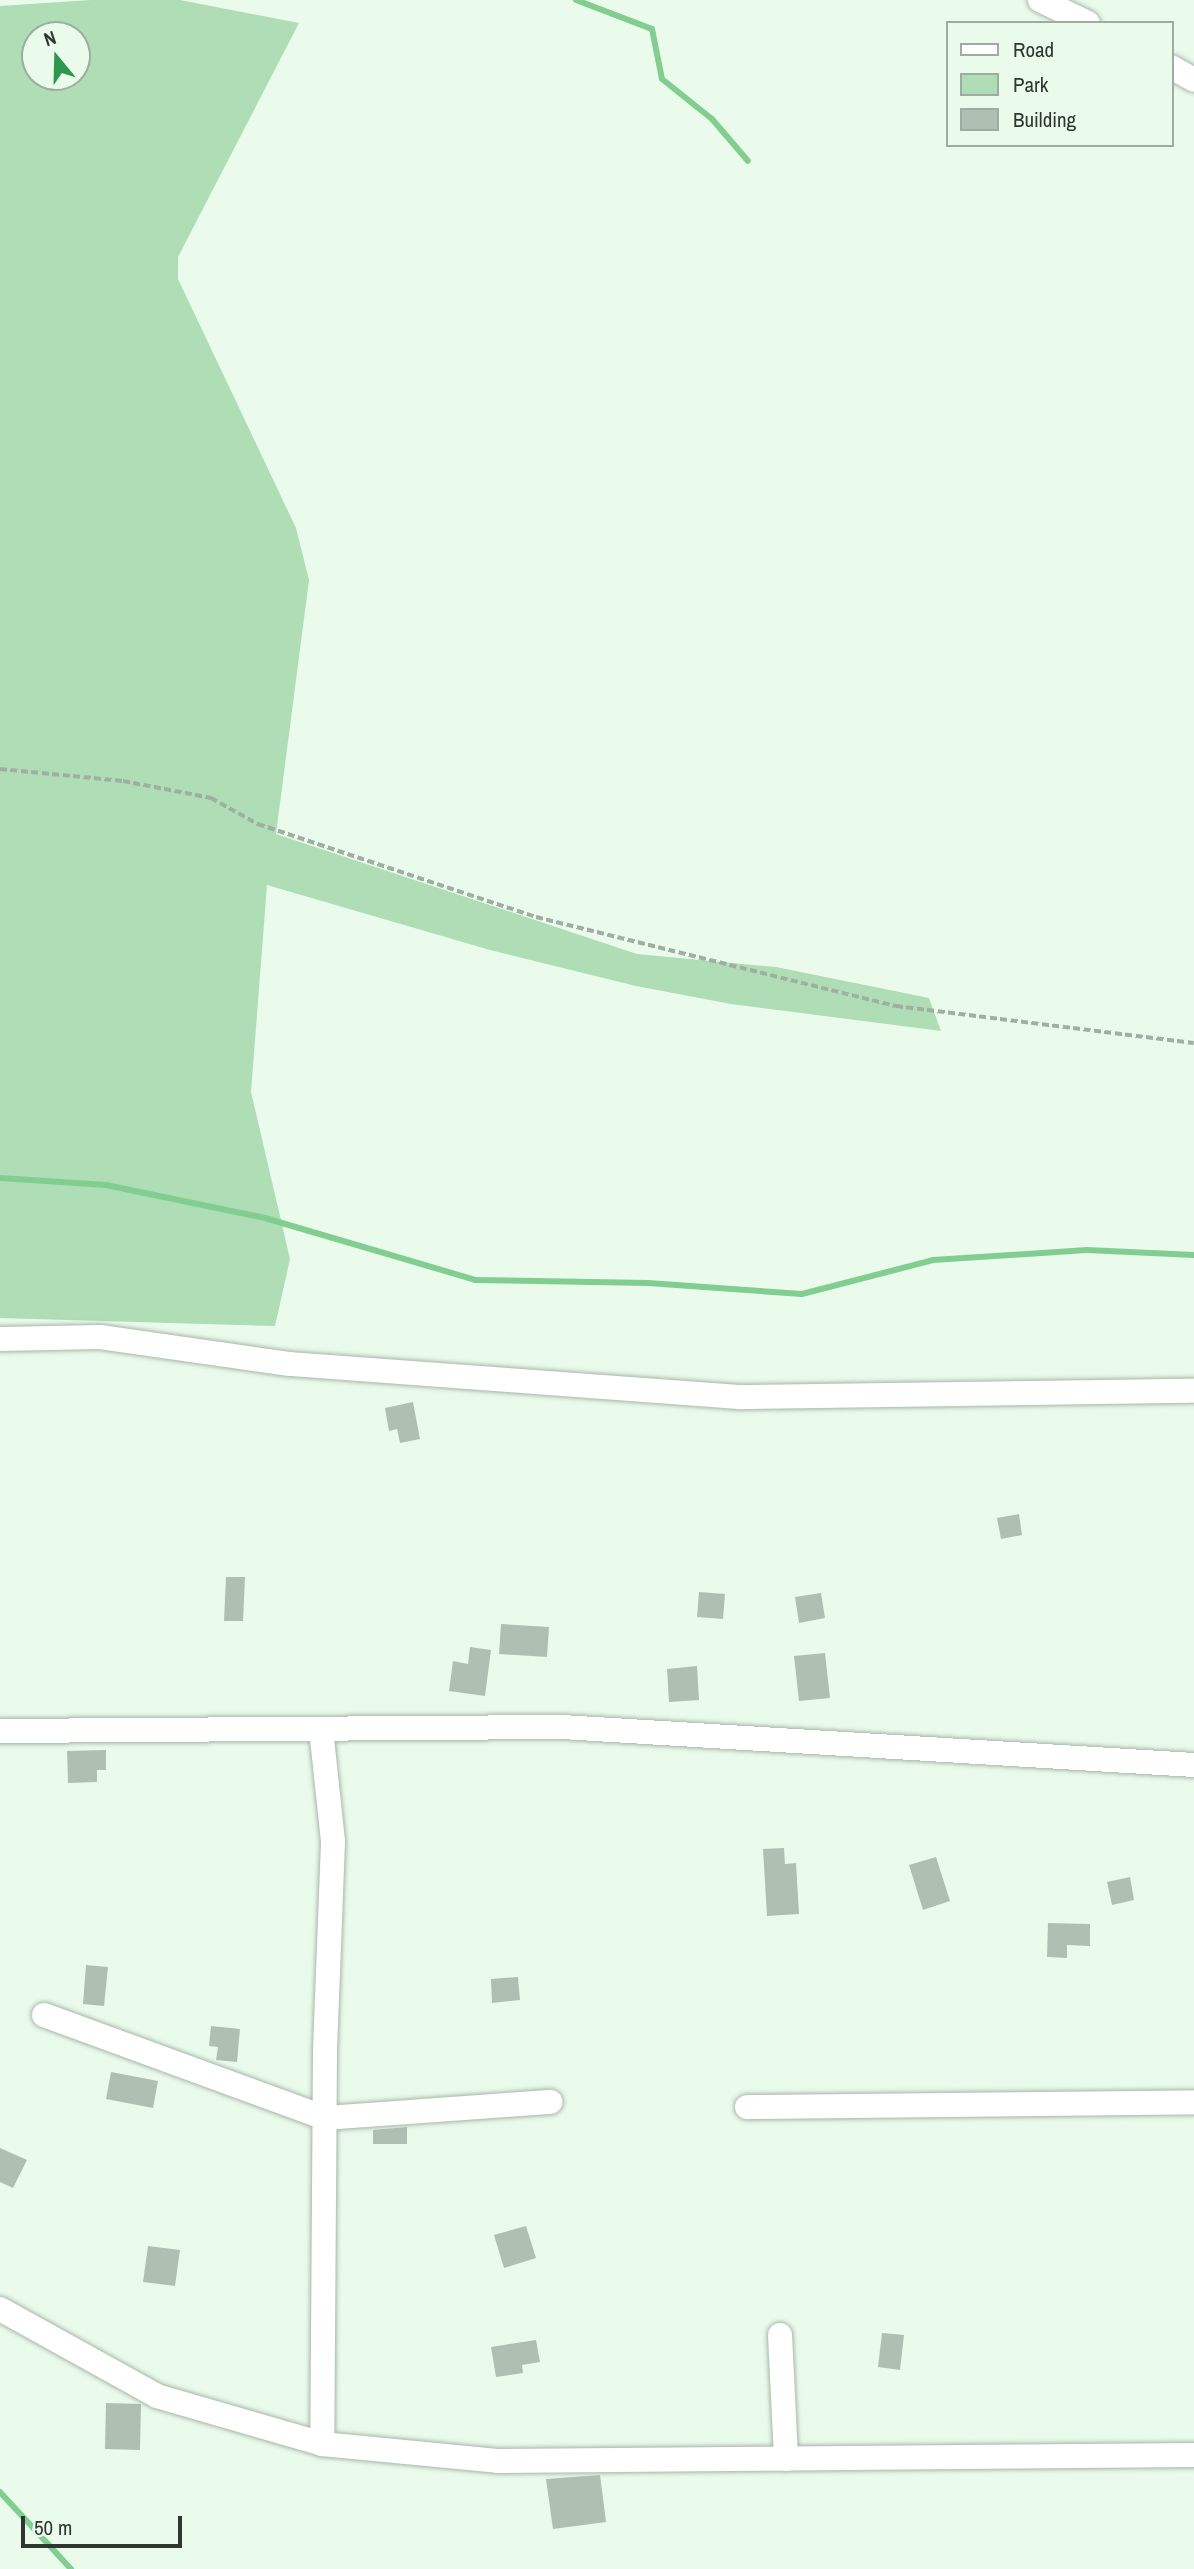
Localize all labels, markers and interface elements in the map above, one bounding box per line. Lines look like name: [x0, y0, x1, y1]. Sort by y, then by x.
north arrow: [21, 21, 91, 91]
legend: [946, 21, 1173, 147]
text: N: [40, 24, 59, 52]
text: Road: [1013, 35, 1054, 64]
text: Park: [1013, 70, 1048, 99]
text: Building: [1013, 105, 1076, 134]
scale bar: [24, 2502, 186, 2546]
text: 50 m: [34, 2513, 72, 2542]

